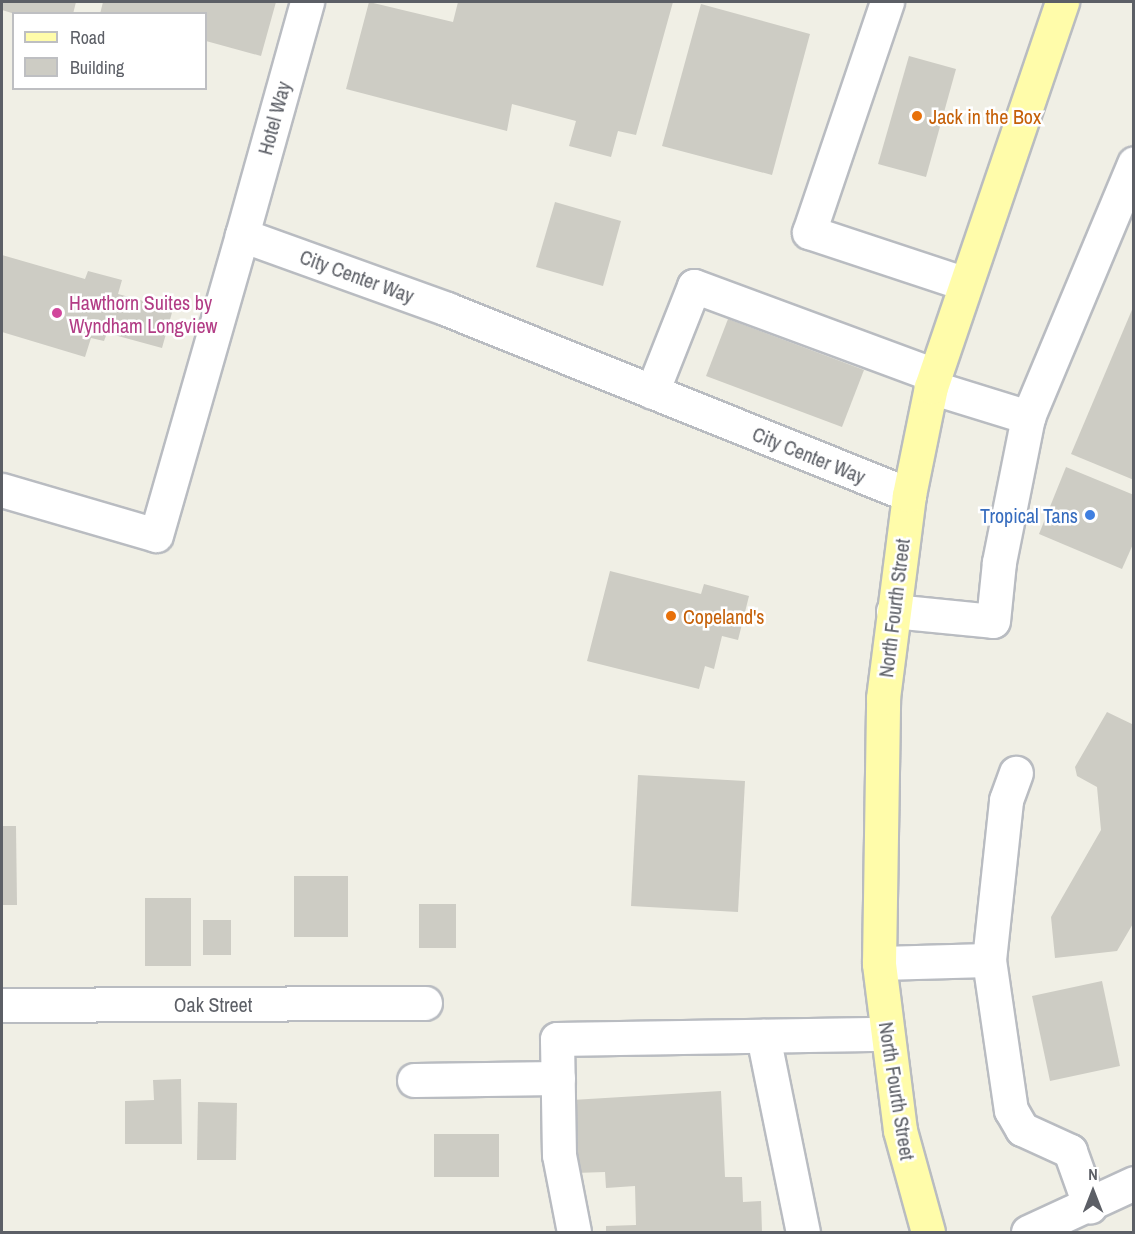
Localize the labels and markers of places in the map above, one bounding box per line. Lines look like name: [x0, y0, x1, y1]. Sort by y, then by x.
place label: Jack in the Box: [929, 104, 1041, 128]
marker: Jack in the Box: [910, 109, 924, 123]
place label: Hawthorn Suites by Wyndham Longview: [69, 290, 217, 337]
marker: Hawthorn Suites by Wyndham Longview: [50, 306, 64, 320]
place label: Tropical Tans: [980, 503, 1078, 527]
marker: Tropical Tans: [1083, 508, 1097, 522]
place label: Copeland's: [683, 604, 765, 628]
marker: Copeland's: [664, 609, 678, 623]

